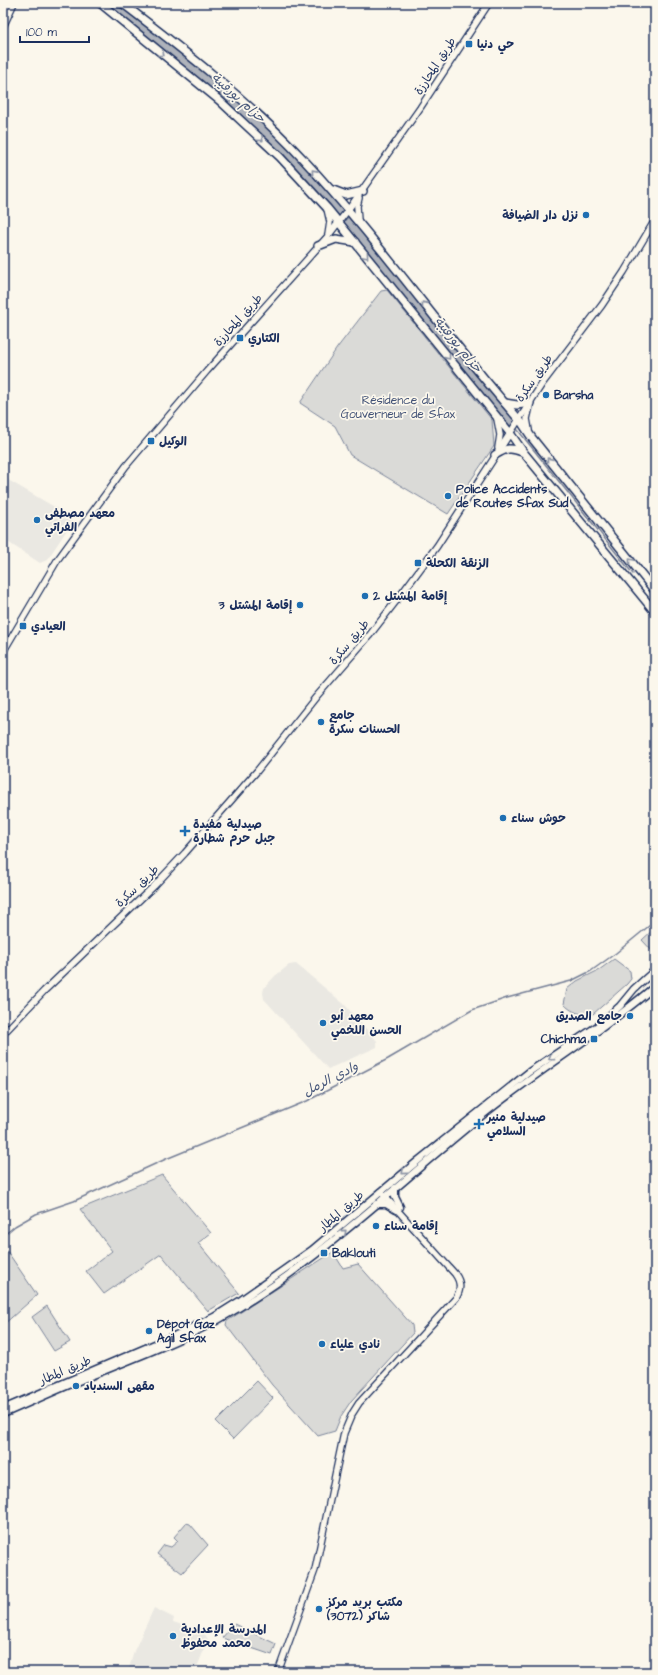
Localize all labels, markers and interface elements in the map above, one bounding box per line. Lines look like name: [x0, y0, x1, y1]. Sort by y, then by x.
scale bar: [20, 18, 89, 44]
text: 100 m: [26, 24, 57, 41]
street label: طريق المحارزة: [410, 34, 460, 98]
place label: حي دنيا: [477, 36, 514, 55]
marker: حي دنيا: [464, 39, 474, 49]
one-way arrow: [158, 50, 165, 57]
water label: حزام بورقيبة: [207, 69, 270, 128]
one-way arrow: [256, 134, 264, 142]
one-way arrow: [312, 169, 319, 176]
place label: نزل دار الضيافة: [502, 207, 578, 224]
marker: نزل دار الضيافة: [581, 210, 591, 220]
one-way arrow: [362, 252, 369, 259]
street label: طريق المحارزة: [210, 290, 267, 350]
one-way arrow: [422, 301, 429, 308]
water label: حزام بورقيبة: [429, 313, 487, 378]
place label: الكتاري: [248, 330, 280, 347]
marker: الكتاري: [235, 333, 245, 343]
street label: طريق سكرة: [512, 351, 557, 406]
one-way arrow: [444, 353, 451, 360]
place label: Barsha: [554, 387, 594, 404]
marker: Barsha: [541, 390, 551, 400]
park label: Résidence du Gouverneur de Sfax: [341, 392, 456, 423]
place label: الوكيل: [159, 433, 187, 450]
marker: الوكيل: [146, 436, 156, 446]
one-way arrow: [547, 457, 554, 464]
place label: Police Accidents de Routes Sfax Sud: [455, 481, 569, 512]
marker: Police Accidents de Routes Sfax Sud: [443, 491, 453, 501]
place label: معهد مصطفى الفراتي: [45, 505, 115, 538]
marker: معهد مصطفى الفراتي: [32, 515, 42, 525]
place label: الزنقة الكحلة: [426, 555, 489, 572]
marker: الزنقة الكحلة: [413, 558, 423, 568]
one-way arrow: [629, 558, 636, 565]
place label: إقامة المشتل 2: [372, 588, 447, 605]
marker: إقامة المشتل 2: [360, 591, 370, 601]
place label: إقامة المشتل 3: [218, 597, 292, 614]
marker: إقامة المشتل 3: [295, 600, 305, 610]
street label: طريق سكرة: [325, 616, 373, 669]
place label: العيادي: [31, 618, 66, 635]
marker: العيادي: [18, 621, 28, 631]
place label: جامع الحسنات سكرة: [329, 707, 400, 738]
marker: جامع الحسنات سكرة: [316, 717, 326, 727]
place label: حوش سناء: [511, 810, 566, 827]
marker: حوش سناء: [498, 813, 508, 823]
place label: صيدلية مفيدة جبل حرم شطارة: [193, 816, 275, 847]
marker: صيدلية مفيدة جبل حرم شطارة: [180, 826, 190, 836]
street label: طريق سكرة: [112, 861, 163, 911]
place label: معهد أبو الحسن اللخمي: [330, 1008, 402, 1041]
place label: جامع الصديق: [556, 1008, 622, 1025]
marker: جامع الصديق: [625, 1011, 635, 1021]
marker: معهد أبو الحسن اللخمي: [318, 1018, 328, 1028]
place label: Chichma: [541, 1031, 587, 1048]
marker: Chichma: [589, 1034, 599, 1044]
one-way arrow: [548, 1053, 555, 1060]
water label: وادي الرمل: [300, 1057, 361, 1100]
place label: صيدلية منير السلامي: [486, 1109, 546, 1142]
marker: صيدلية منير السلامي: [474, 1119, 484, 1129]
one-way arrow: [402, 1168, 409, 1175]
street label: طريق المطار: [314, 1187, 368, 1237]
place label: إقامة سناء: [384, 1218, 438, 1235]
marker: إقامة سناء: [371, 1221, 381, 1231]
one-way arrow: [340, 1229, 347, 1236]
place label: Baklouti: [332, 1245, 376, 1262]
marker: Baklouti: [319, 1248, 329, 1258]
place label: Dépot Gaz Agil Sfax: [157, 1316, 216, 1349]
marker: Dépot Gaz Agil Sfax: [144, 1326, 154, 1336]
place label: نادي علياء: [330, 1336, 380, 1353]
marker: نادي علياء: [317, 1339, 327, 1349]
street label: طريق المطار: [36, 1352, 94, 1389]
place label: مقهى السندباد: [84, 1378, 155, 1395]
marker: مقهى السندباد: [71, 1381, 81, 1391]
place label: مكتب بريد مركز شاكر (3072): [326, 1594, 403, 1625]
marker: مكتب بريد مركز شاكر (3072): [314, 1604, 324, 1614]
place label: المدرسة الإعدادية محمد محفوظ: [181, 1621, 266, 1652]
marker: المدرسة الإعدادية محمد محفوظ: [168, 1631, 178, 1641]

